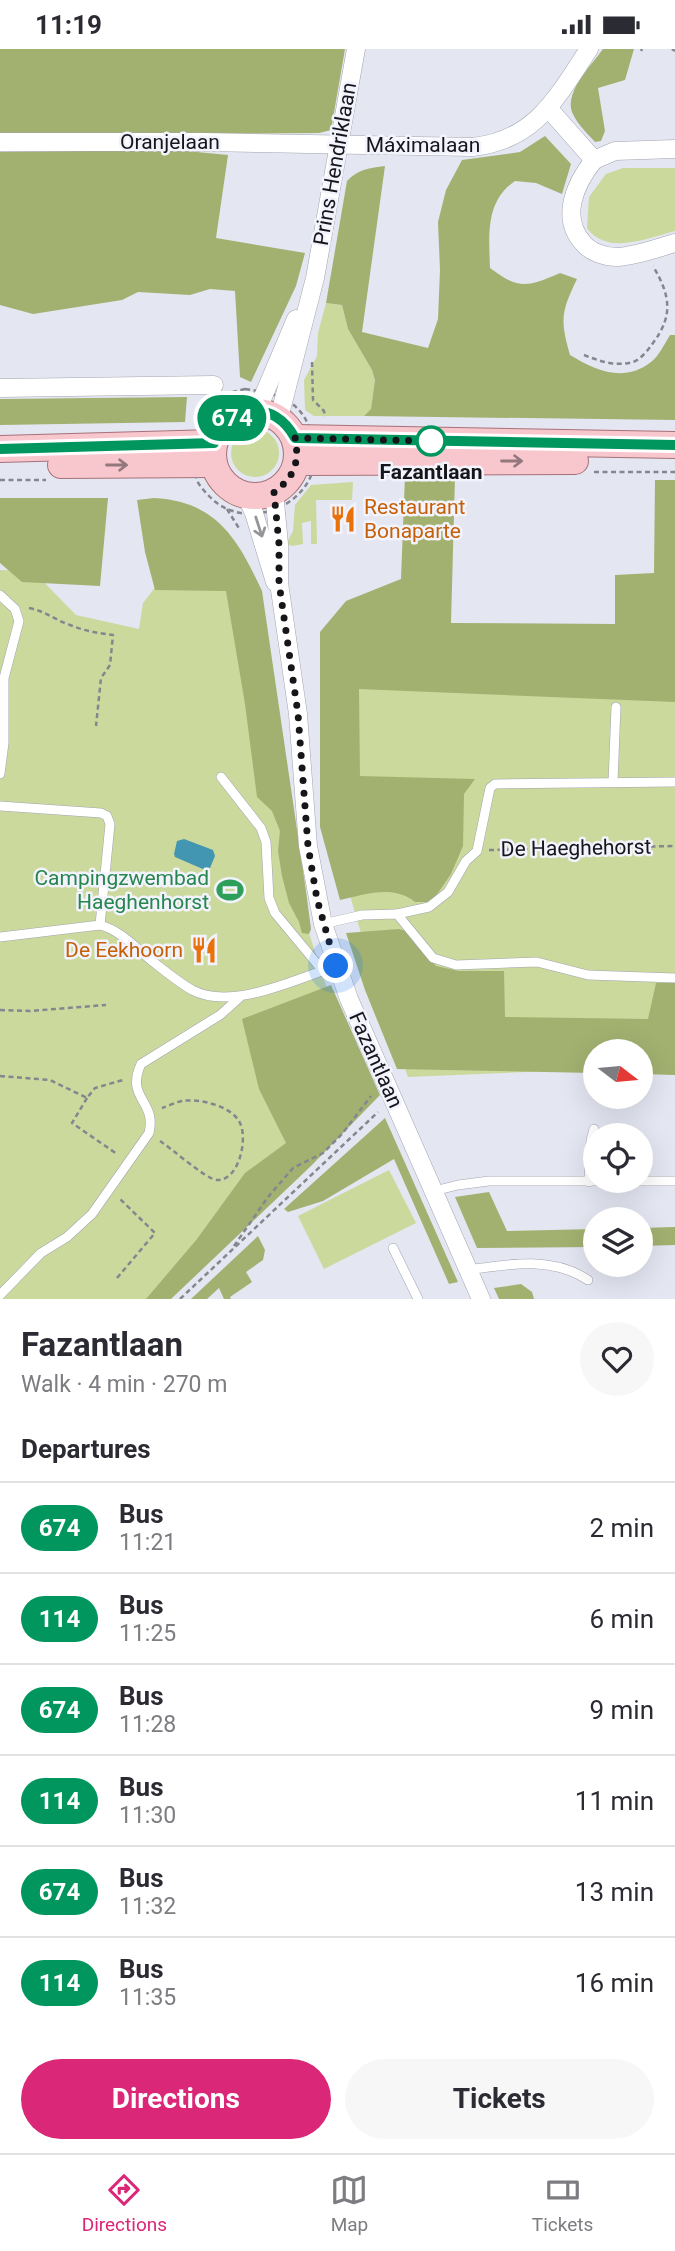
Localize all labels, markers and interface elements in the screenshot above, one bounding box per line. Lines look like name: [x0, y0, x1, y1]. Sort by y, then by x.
text: 11:19: [35, 10, 102, 40]
street label: Prins Hendriklaan: [309, 81, 361, 247]
street label: Oranjelaan: [120, 130, 220, 154]
street label: Máximalaan: [366, 133, 480, 157]
line badge: 674: [192, 395, 272, 441]
text: 674: [211, 404, 253, 432]
marker: Fazantlaan: [416, 426, 446, 456]
one-way arrow: [500, 454, 523, 468]
one-way arrow: [105, 458, 128, 472]
place label: Fazantlaan: [379, 460, 483, 484]
place label: Restaurant Bonaparte: [364, 495, 466, 543]
restaurant icon: Restaurant Bonaparte: [328, 504, 358, 534]
one-way arrow: [254, 516, 266, 538]
street label: De Haeghehorst: [501, 835, 652, 861]
place label: Campingzwembad Haeghenhorst: [34, 866, 209, 914]
sports icon: Campingzwembad Haeghenhorst: [215, 875, 245, 905]
restaurant icon: De Eekhoorn: [189, 935, 219, 965]
place label: De Eekhoorn: [65, 938, 183, 962]
your location: [318, 948, 353, 983]
street label: Fazantlaan: [344, 1008, 408, 1112]
north arrow: [583, 1039, 653, 1109]
map controls: [583, 1039, 653, 1277]
button: locate: [583, 1123, 653, 1193]
button: layers: [583, 1207, 653, 1277]
button: heart: [580, 1322, 654, 1396]
text: Fazantlaan: [21, 1325, 183, 1364]
text: Walk · 4 min · 270 m: [21, 1371, 227, 1398]
text: Departures: [21, 1434, 151, 1464]
text: Bus: [119, 1499, 164, 1529]
text: 2 min: [589, 1513, 654, 1543]
text: 674: [39, 1514, 80, 1542]
text: 11:21: [119, 1529, 176, 1556]
text: Bus: [119, 1590, 164, 1620]
text: 6 min: [589, 1604, 654, 1634]
text: 114: [39, 1605, 80, 1633]
text: 11:25: [119, 1620, 176, 1647]
text: Bus: [119, 1681, 164, 1711]
text: 9 min: [589, 1695, 654, 1725]
text: 674: [39, 1696, 80, 1724]
text: 11:28: [119, 1711, 176, 1738]
text: Bus: [119, 1772, 164, 1802]
text: 11 min: [575, 1786, 654, 1816]
text: 114: [39, 1787, 80, 1815]
text: 11:30: [119, 1802, 176, 1829]
text: Bus: [119, 1863, 164, 1893]
text: 13 min: [575, 1877, 654, 1907]
text: 674: [39, 1878, 80, 1906]
text: 11:32: [119, 1893, 176, 1920]
text: Bus: [119, 1954, 164, 1984]
text: 16 min: [575, 1968, 654, 1998]
text: 114: [39, 1969, 80, 1997]
text: 11:35: [119, 1984, 176, 2011]
button: Directions: [21, 2059, 331, 2139]
button: Tickets: [345, 2059, 654, 2139]
tab: Directions: [82, 2171, 167, 2236]
tab: Map: [330, 2171, 368, 2236]
tab: Tickets: [532, 2171, 593, 2236]

